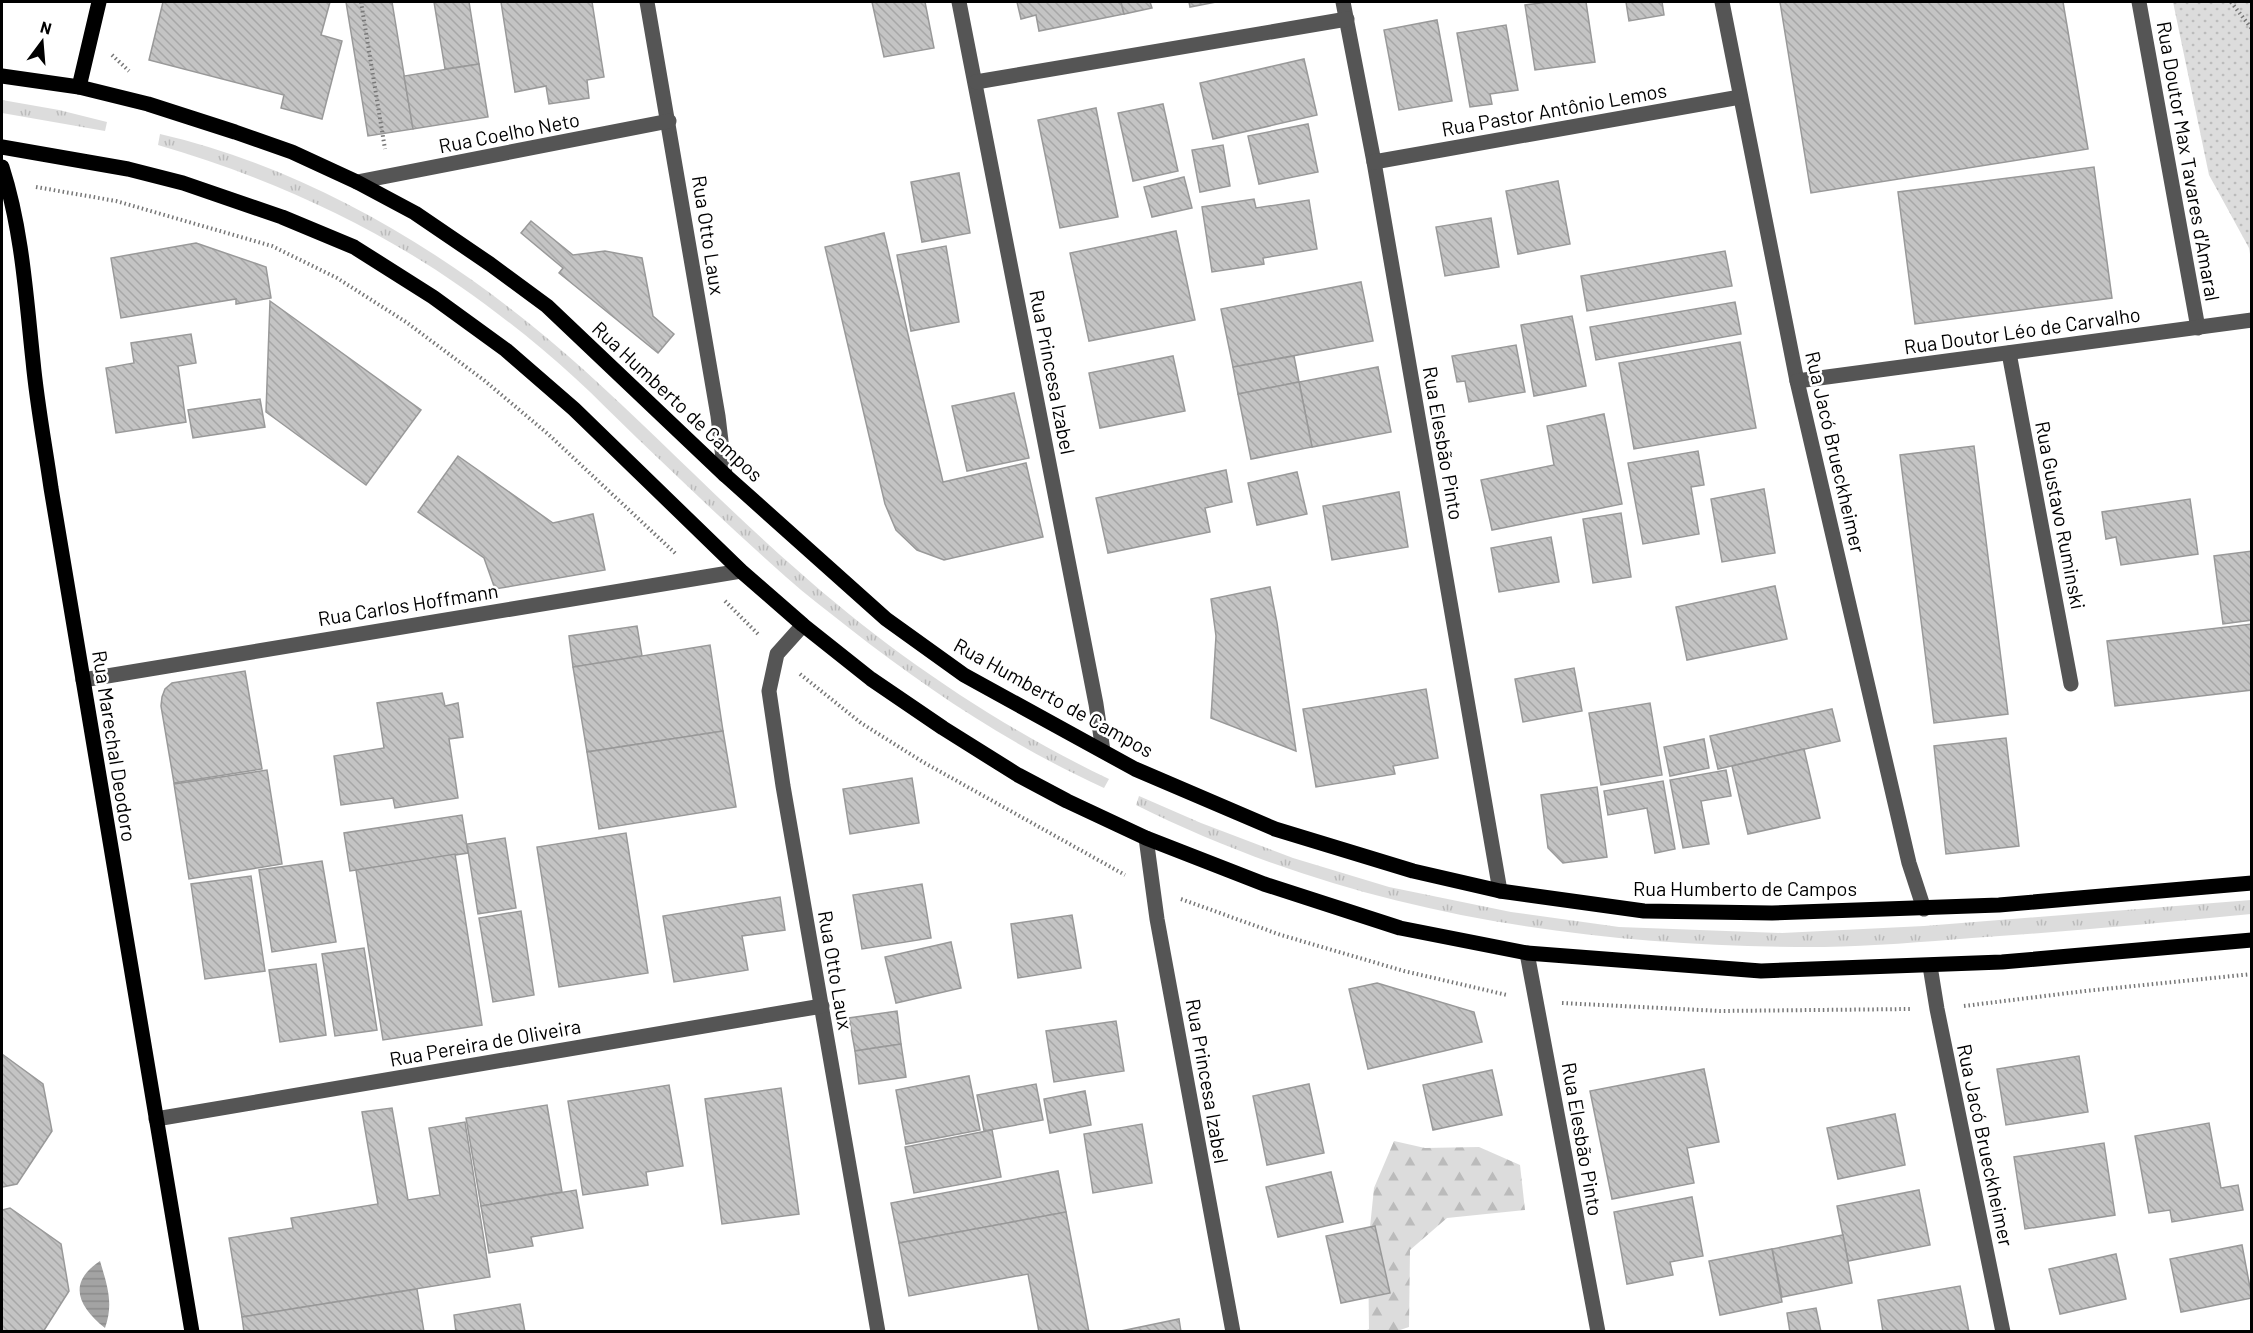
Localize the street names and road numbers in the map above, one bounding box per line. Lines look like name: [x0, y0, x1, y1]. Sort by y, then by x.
street label: Rua Doutor Max Tavares d'Amaral: [2153, 19, 2225, 303]
street label: Rua Pastor Antônio Lemos: [1440, 77, 1668, 141]
street label: Rua Coelho Neto: [437, 107, 581, 157]
street label: Rua Otto Laux: [688, 174, 730, 297]
street label: Rua Princesa Izabel: [1025, 288, 1081, 456]
street label: Rua Doutor Léo de Carvalho: [1902, 302, 2142, 358]
street label: Rua Humberto de Campos: [588, 316, 768, 486]
street label: Rua Jacó Brueckheimer: [1801, 349, 1871, 555]
street label: Rua Elesbão Pinto: [1419, 364, 1469, 522]
street label: Rua Gustavo Ruminski: [2031, 419, 2091, 611]
street label: Rua Carlos Hoffmann: [316, 578, 500, 630]
street label: Rua Humberto de Campos: [950, 632, 1158, 762]
street label: Rua Marechal Deodoro: [88, 649, 142, 843]
street label: Rua Humberto de Campos: [1633, 876, 1857, 900]
street label: Rua Otto Laux: [814, 909, 858, 1032]
street label: Rua Princesa Izabel: [1182, 997, 1234, 1165]
street label: Rua Pereira de Oliveira: [387, 1013, 583, 1071]
street label: Rua Jacó Brueckheimer: [1953, 1042, 2019, 1248]
street label: Rua Elesbão Pinto: [1558, 1060, 1608, 1218]

